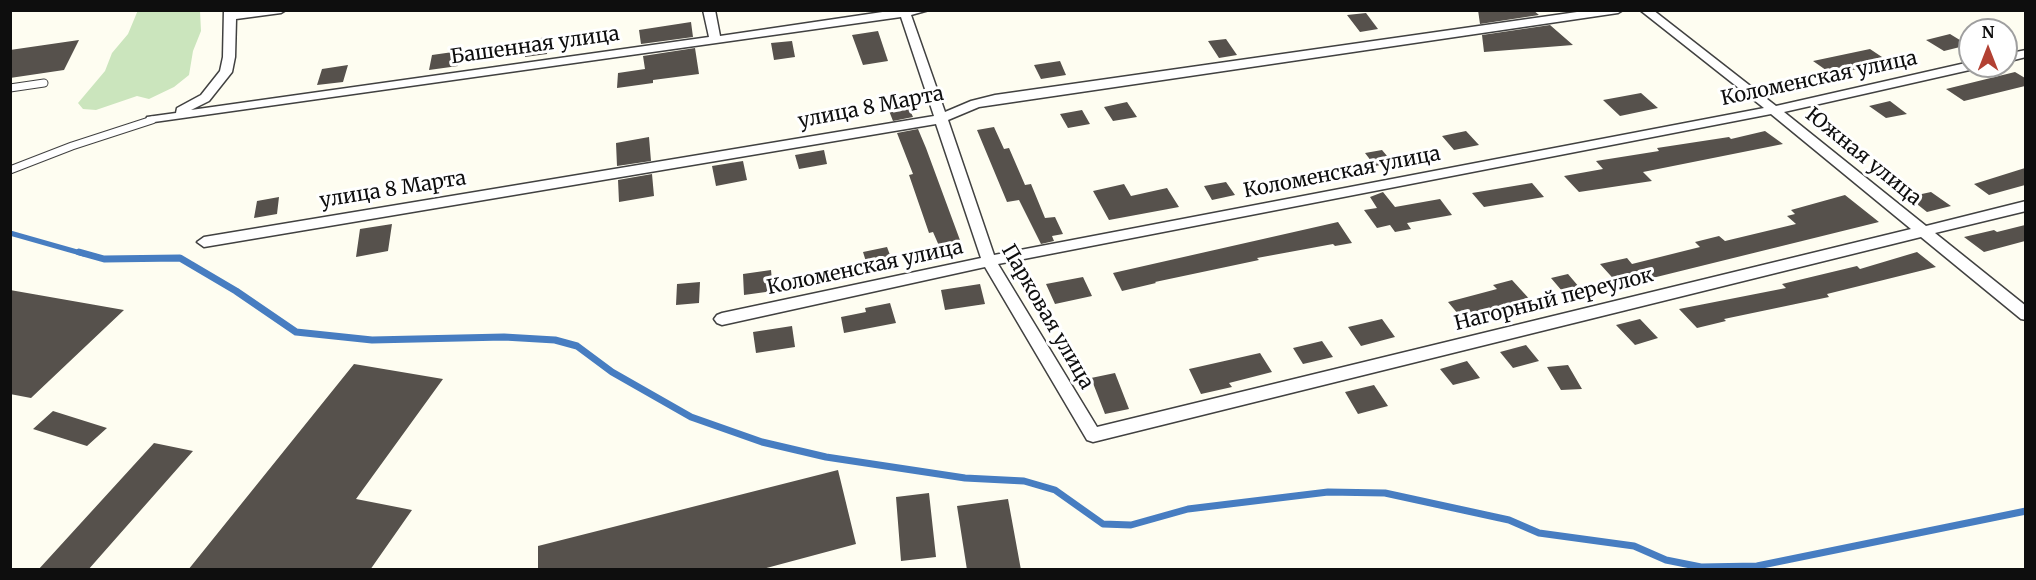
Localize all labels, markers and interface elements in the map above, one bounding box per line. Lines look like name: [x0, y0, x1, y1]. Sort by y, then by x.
north arrow: [1958, 18, 2018, 78]
street label: Башенная улица: [449, 22, 621, 70]
text: N: [1982, 22, 1994, 42]
street label: Коломенская улица: [1719, 46, 1919, 112]
street label: улица 8 Марта: [796, 82, 946, 134]
street label: Южная улица: [1800, 103, 1926, 211]
street label: Коломенская улица: [1242, 142, 1442, 204]
street label: улица 8 Марта: [318, 167, 468, 213]
street label: Коломенская улица: [765, 235, 965, 301]
street label: Парковая улица: [996, 240, 1098, 394]
street label: Нагорный переулок: [1452, 264, 1656, 336]

